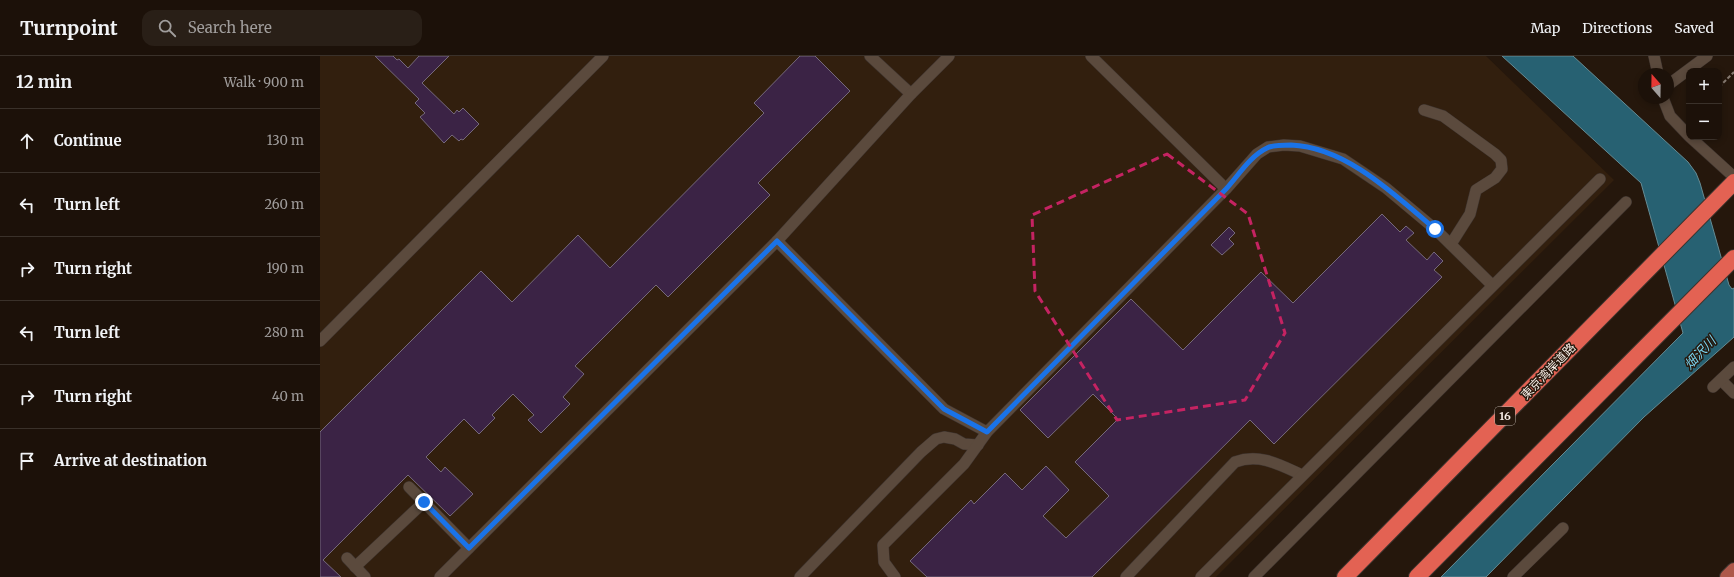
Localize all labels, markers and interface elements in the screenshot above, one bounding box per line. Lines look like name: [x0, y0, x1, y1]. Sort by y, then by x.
search box: [142, 10, 422, 46]
text: Turnpoint: [20, 16, 118, 40]
icon: search: [156, 17, 178, 39]
text: Search here: [188, 18, 272, 37]
text: Map: [1530, 19, 1560, 37]
text: Directions: [1582, 19, 1652, 37]
text: Saved: [1674, 19, 1714, 37]
north arrow: [1638, 68, 1674, 104]
map controls: [1686, 68, 1722, 140]
button: +: [1686, 68, 1722, 104]
text: 12 min: [16, 71, 72, 93]
text: Walk · 900 m: [224, 74, 304, 91]
button: −: [1686, 104, 1722, 140]
icon: ahead: [16, 130, 38, 152]
text: Continue: [54, 131, 122, 150]
text: 130 m: [267, 132, 304, 149]
icon: left: [16, 194, 38, 216]
text: Turn left: [54, 195, 120, 214]
text: 260 m: [264, 196, 304, 213]
route start: [1426, 220, 1444, 238]
icon: right: [16, 258, 38, 280]
text: Turn right: [54, 259, 132, 278]
text: 190 m: [267, 260, 304, 277]
icon: left: [16, 322, 38, 344]
text: Turn left: [54, 323, 120, 342]
text: 280 m: [264, 324, 304, 341]
water label: 畑沢川: [1680, 331, 1721, 373]
street label: 東京湾岸道路: [1518, 340, 1578, 402]
icon: right: [16, 386, 38, 408]
text: Turn right: [54, 387, 132, 406]
text: 40 m: [272, 388, 304, 405]
road number: 16: [1495, 407, 1515, 425]
icon: arrive: [16, 450, 38, 472]
text: Arrive at destination: [54, 451, 207, 470]
route end: [415, 493, 433, 511]

